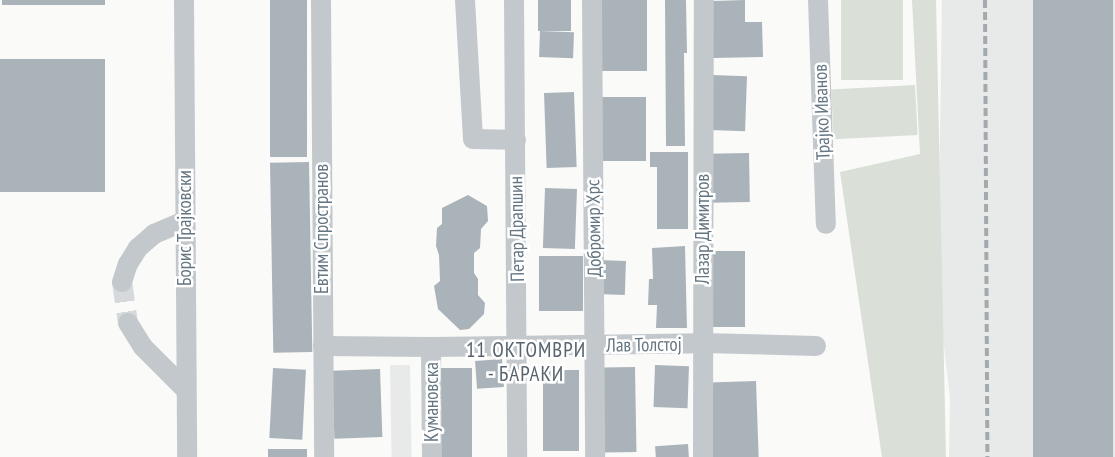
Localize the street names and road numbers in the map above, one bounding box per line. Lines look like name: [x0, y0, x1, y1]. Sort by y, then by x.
street label: Трајко Иванов: [809, 64, 835, 160]
street label: Евтим Спространов: [311, 164, 333, 294]
street label: Борис Трајковски: [174, 170, 196, 286]
street label: Лазар Димитров: [692, 174, 714, 284]
street label: Петар Драпшин: [505, 176, 529, 282]
street label: Добромир Хрс: [582, 179, 606, 277]
street label: Лав Толстој: [606, 333, 682, 357]
street label: Кумановска: [421, 362, 443, 442]

